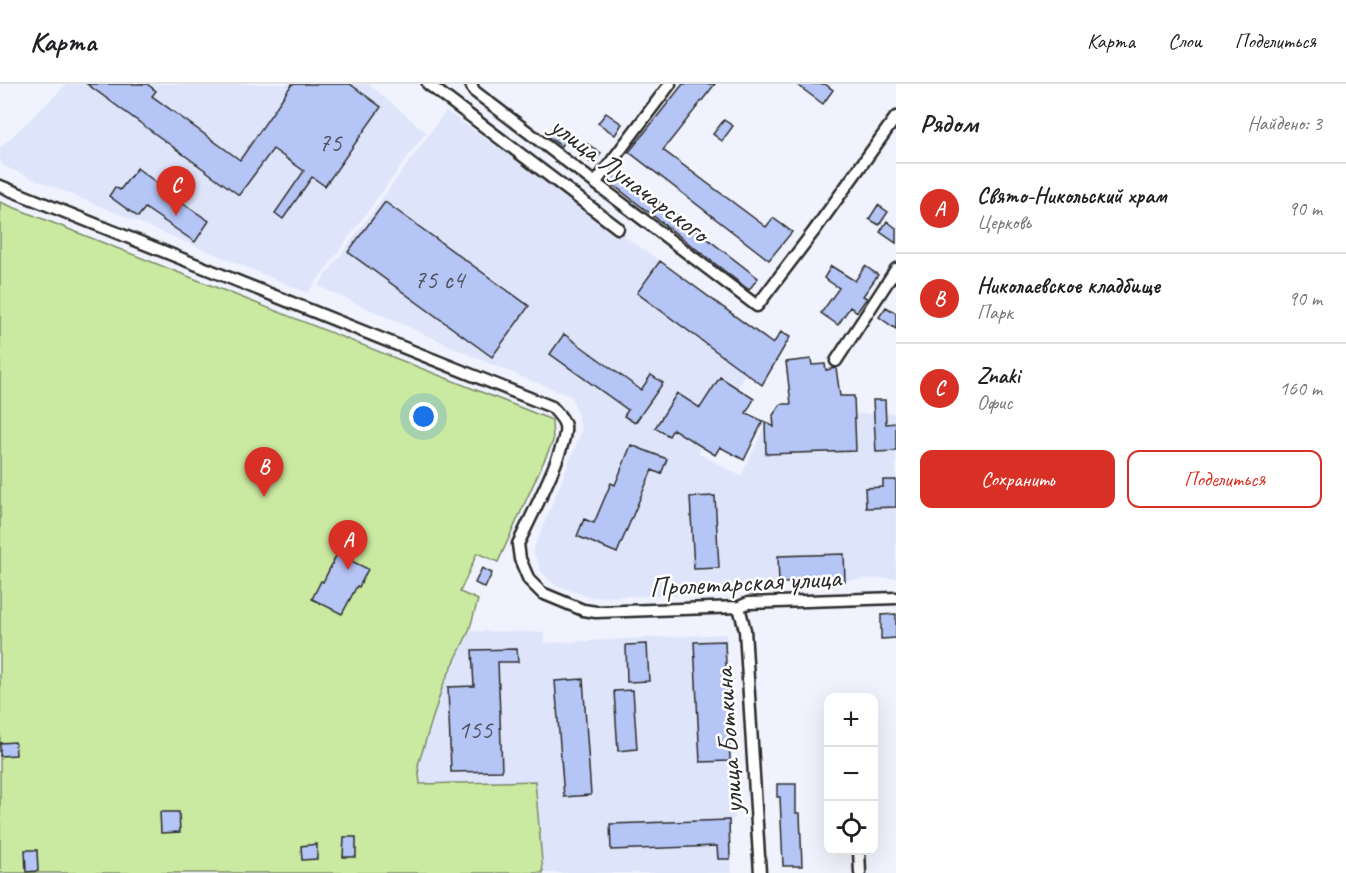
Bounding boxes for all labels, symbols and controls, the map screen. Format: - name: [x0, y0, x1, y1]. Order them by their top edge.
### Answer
- text: Карта: [30, 24, 97, 59]
- text: Карта: [1087, 28, 1135, 54]
- text: Слои: [1168, 28, 1202, 54]
- text: Поделиться: [1235, 28, 1316, 54]
- street label: улица Луначарского: [542, 107, 719, 252]
- text: Рядом: [920, 107, 978, 140]
- text: Найдено: 3: [1247, 111, 1322, 136]
- house number: 75: [318, 126, 343, 159]
- pin: C: [156, 166, 195, 216]
- text: Свято-Никольский храм: [977, 182, 1167, 210]
- text: A: [934, 196, 945, 221]
- text: 90 m: [1288, 196, 1322, 221]
- text: Церковь: [977, 210, 1031, 235]
- house number: 75 с4: [414, 263, 467, 296]
- text: Николаевское кладбище: [977, 272, 1160, 300]
- text: B: [934, 286, 945, 311]
- text: 90 m: [1288, 286, 1322, 311]
- text: Парк: [977, 300, 1013, 325]
- text: Znaki: [977, 362, 1020, 390]
- text: C: [935, 376, 944, 401]
- text: 160 m: [1279, 376, 1322, 401]
- text: Офис: [977, 390, 1012, 415]
- your location: [409, 402, 438, 431]
- pin: B: [244, 448, 284, 497]
- button: Сохранить: [920, 450, 1115, 508]
- button: Поделиться: [1127, 450, 1322, 508]
- pin: A: [328, 520, 368, 570]
- street label: Пролетарская улица: [648, 559, 843, 604]
- street label: улица Боткина: [705, 665, 751, 817]
- map controls: [824, 693, 878, 855]
- button: +: [824, 693, 878, 747]
- house number: 155: [457, 713, 494, 746]
- button: −: [824, 747, 878, 801]
- button: locate: [824, 801, 878, 855]

